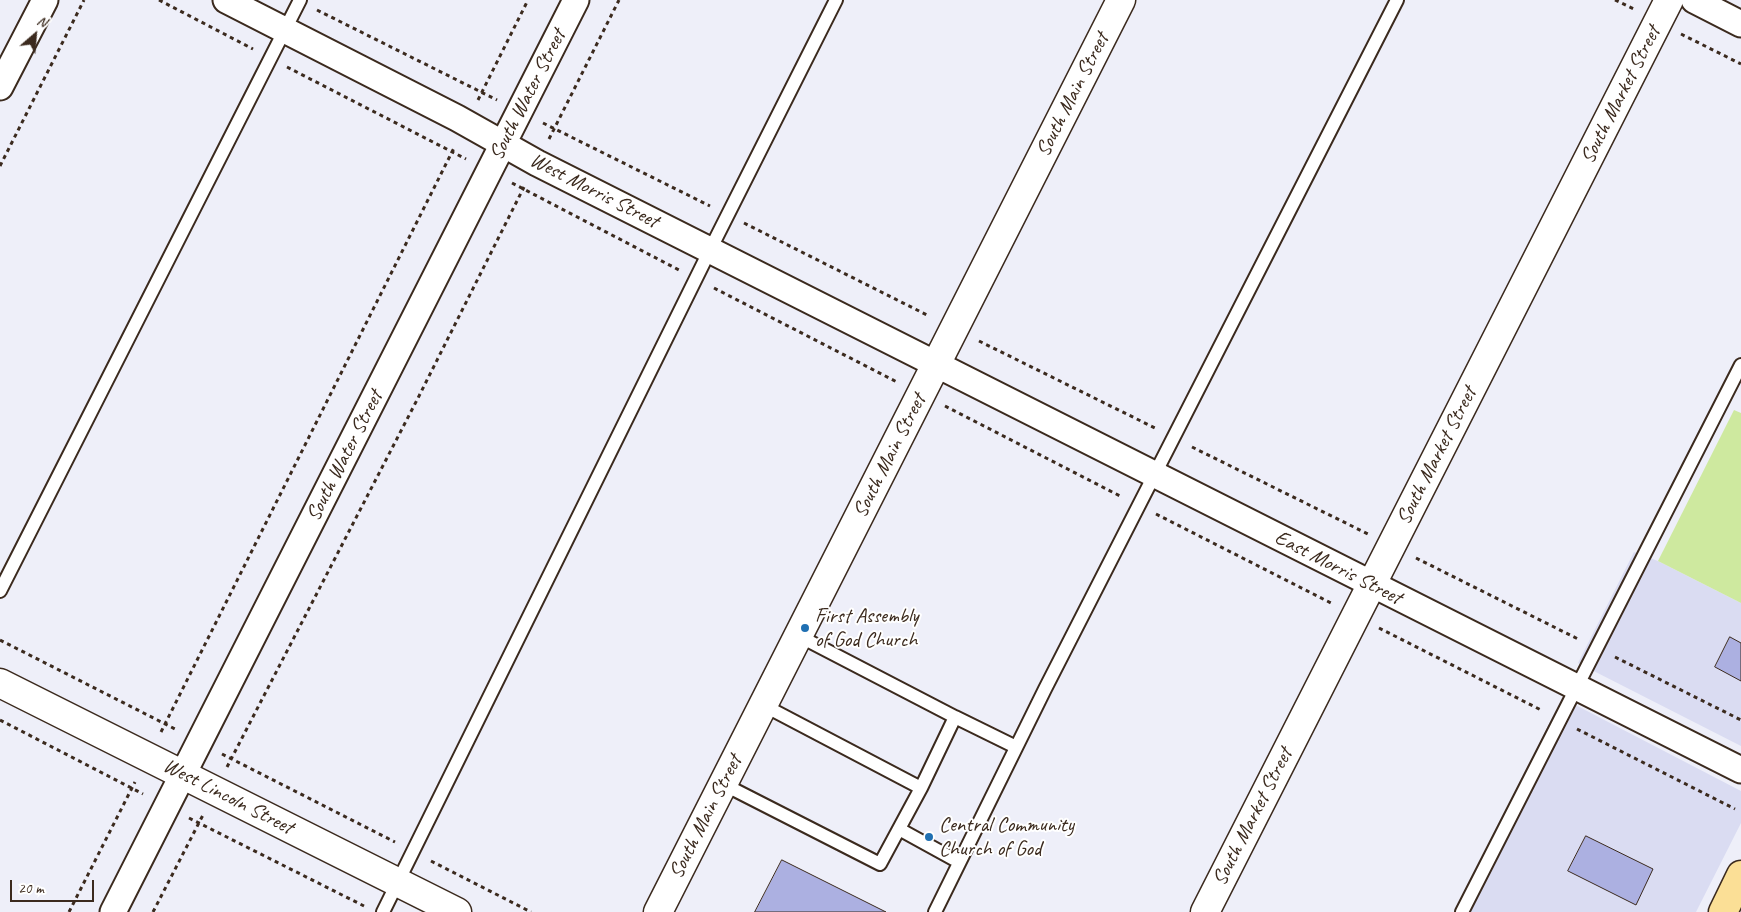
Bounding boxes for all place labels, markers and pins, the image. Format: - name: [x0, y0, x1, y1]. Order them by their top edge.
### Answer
- place label: First Assembly of God Church: [815, 603, 919, 653]
- marker: First Assembly of God Church: [799, 622, 811, 634]
- place label: Central Community Church of God: [939, 812, 1074, 862]
- marker: Central Community Church of God: [923, 831, 935, 843]

